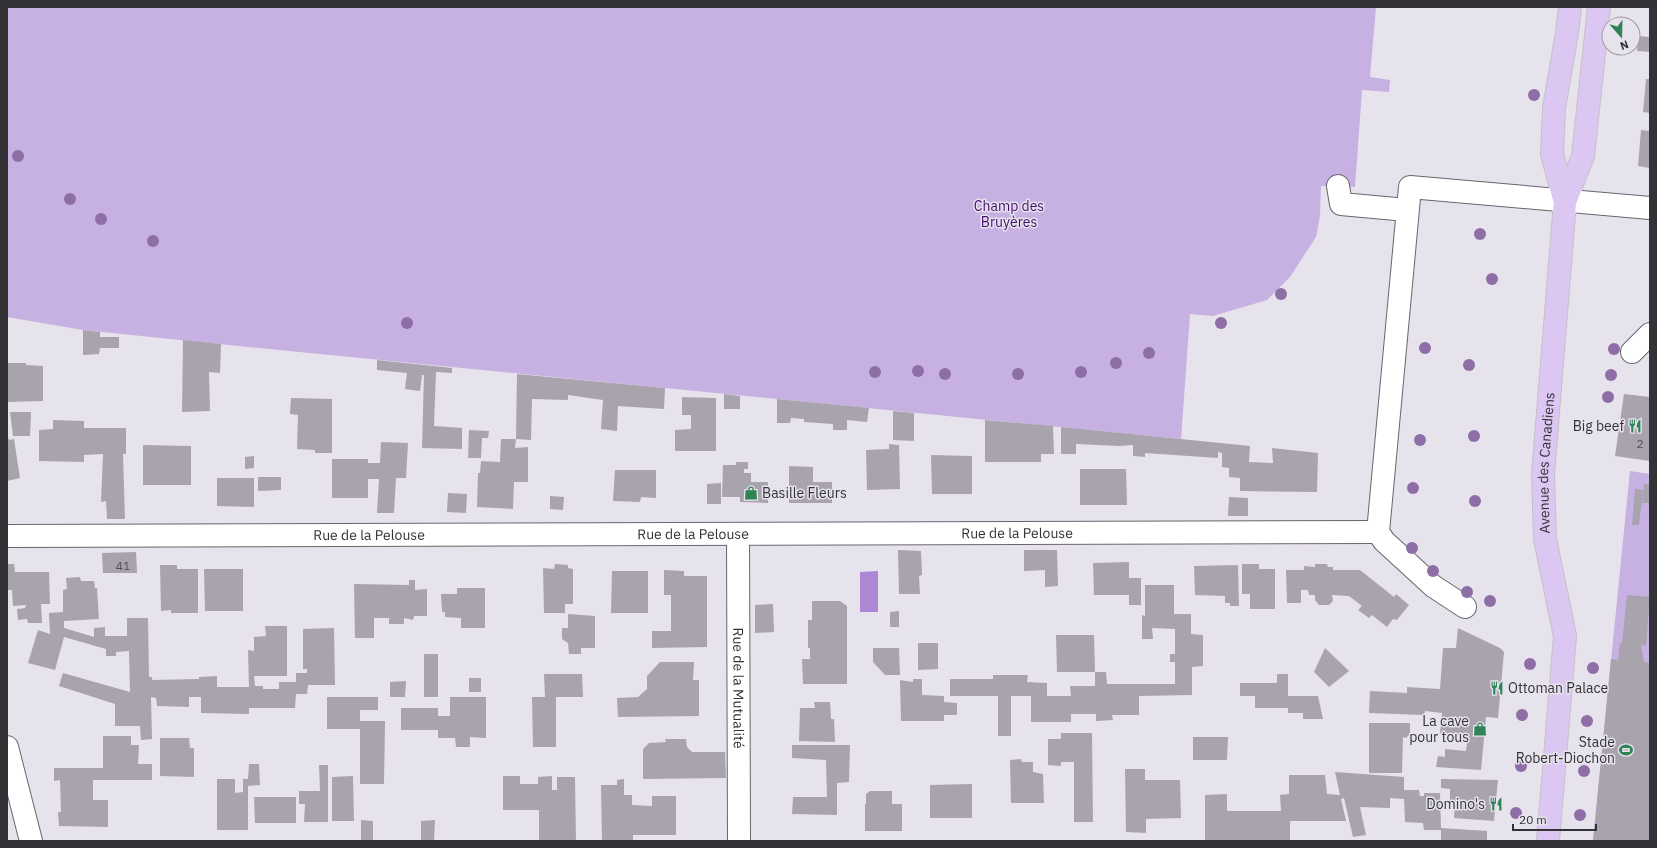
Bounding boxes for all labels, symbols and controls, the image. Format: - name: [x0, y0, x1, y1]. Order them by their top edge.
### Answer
- north arrow: [1601, 16, 1641, 56]
- text: N: [1618, 37, 1631, 53]
- park label: Champ des Bruyères: [974, 197, 1044, 231]
- street label: Avenue des Canadiens: [1534, 391, 1559, 534]
- place label: Big beef: [1573, 417, 1624, 435]
- restaurant icon: Big beef: [1627, 418, 1643, 434]
- house number: 2: [1636, 436, 1644, 451]
- place label: Basille Fleurs: [762, 484, 847, 502]
- shop icon: Basille Fleurs: [743, 485, 759, 501]
- street label: Rue de la Pelouse: [961, 524, 1073, 542]
- street label: Rue de la Pelouse: [637, 525, 749, 543]
- street label: Rue de la Pelouse: [313, 526, 425, 544]
- house number: 41: [116, 558, 130, 573]
- street label: Rue de la Mutualité: [729, 627, 748, 749]
- place label: Ottoman Palace: [1508, 679, 1608, 697]
- restaurant icon: Ottoman Palace: [1489, 680, 1505, 696]
- place label: La cave pour tous: [1409, 712, 1469, 746]
- shop icon: La cave pour tous: [1472, 721, 1488, 737]
- place label: Stade Robert-Diochon: [1516, 733, 1615, 767]
- sports icon: Stade Robert-Diochon: [1618, 742, 1634, 758]
- place label: Domino's: [1426, 795, 1485, 813]
- restaurant icon: Domino's: [1488, 796, 1504, 812]
- scale bar: [1513, 806, 1596, 832]
- text: 20 m: [1519, 812, 1547, 827]

